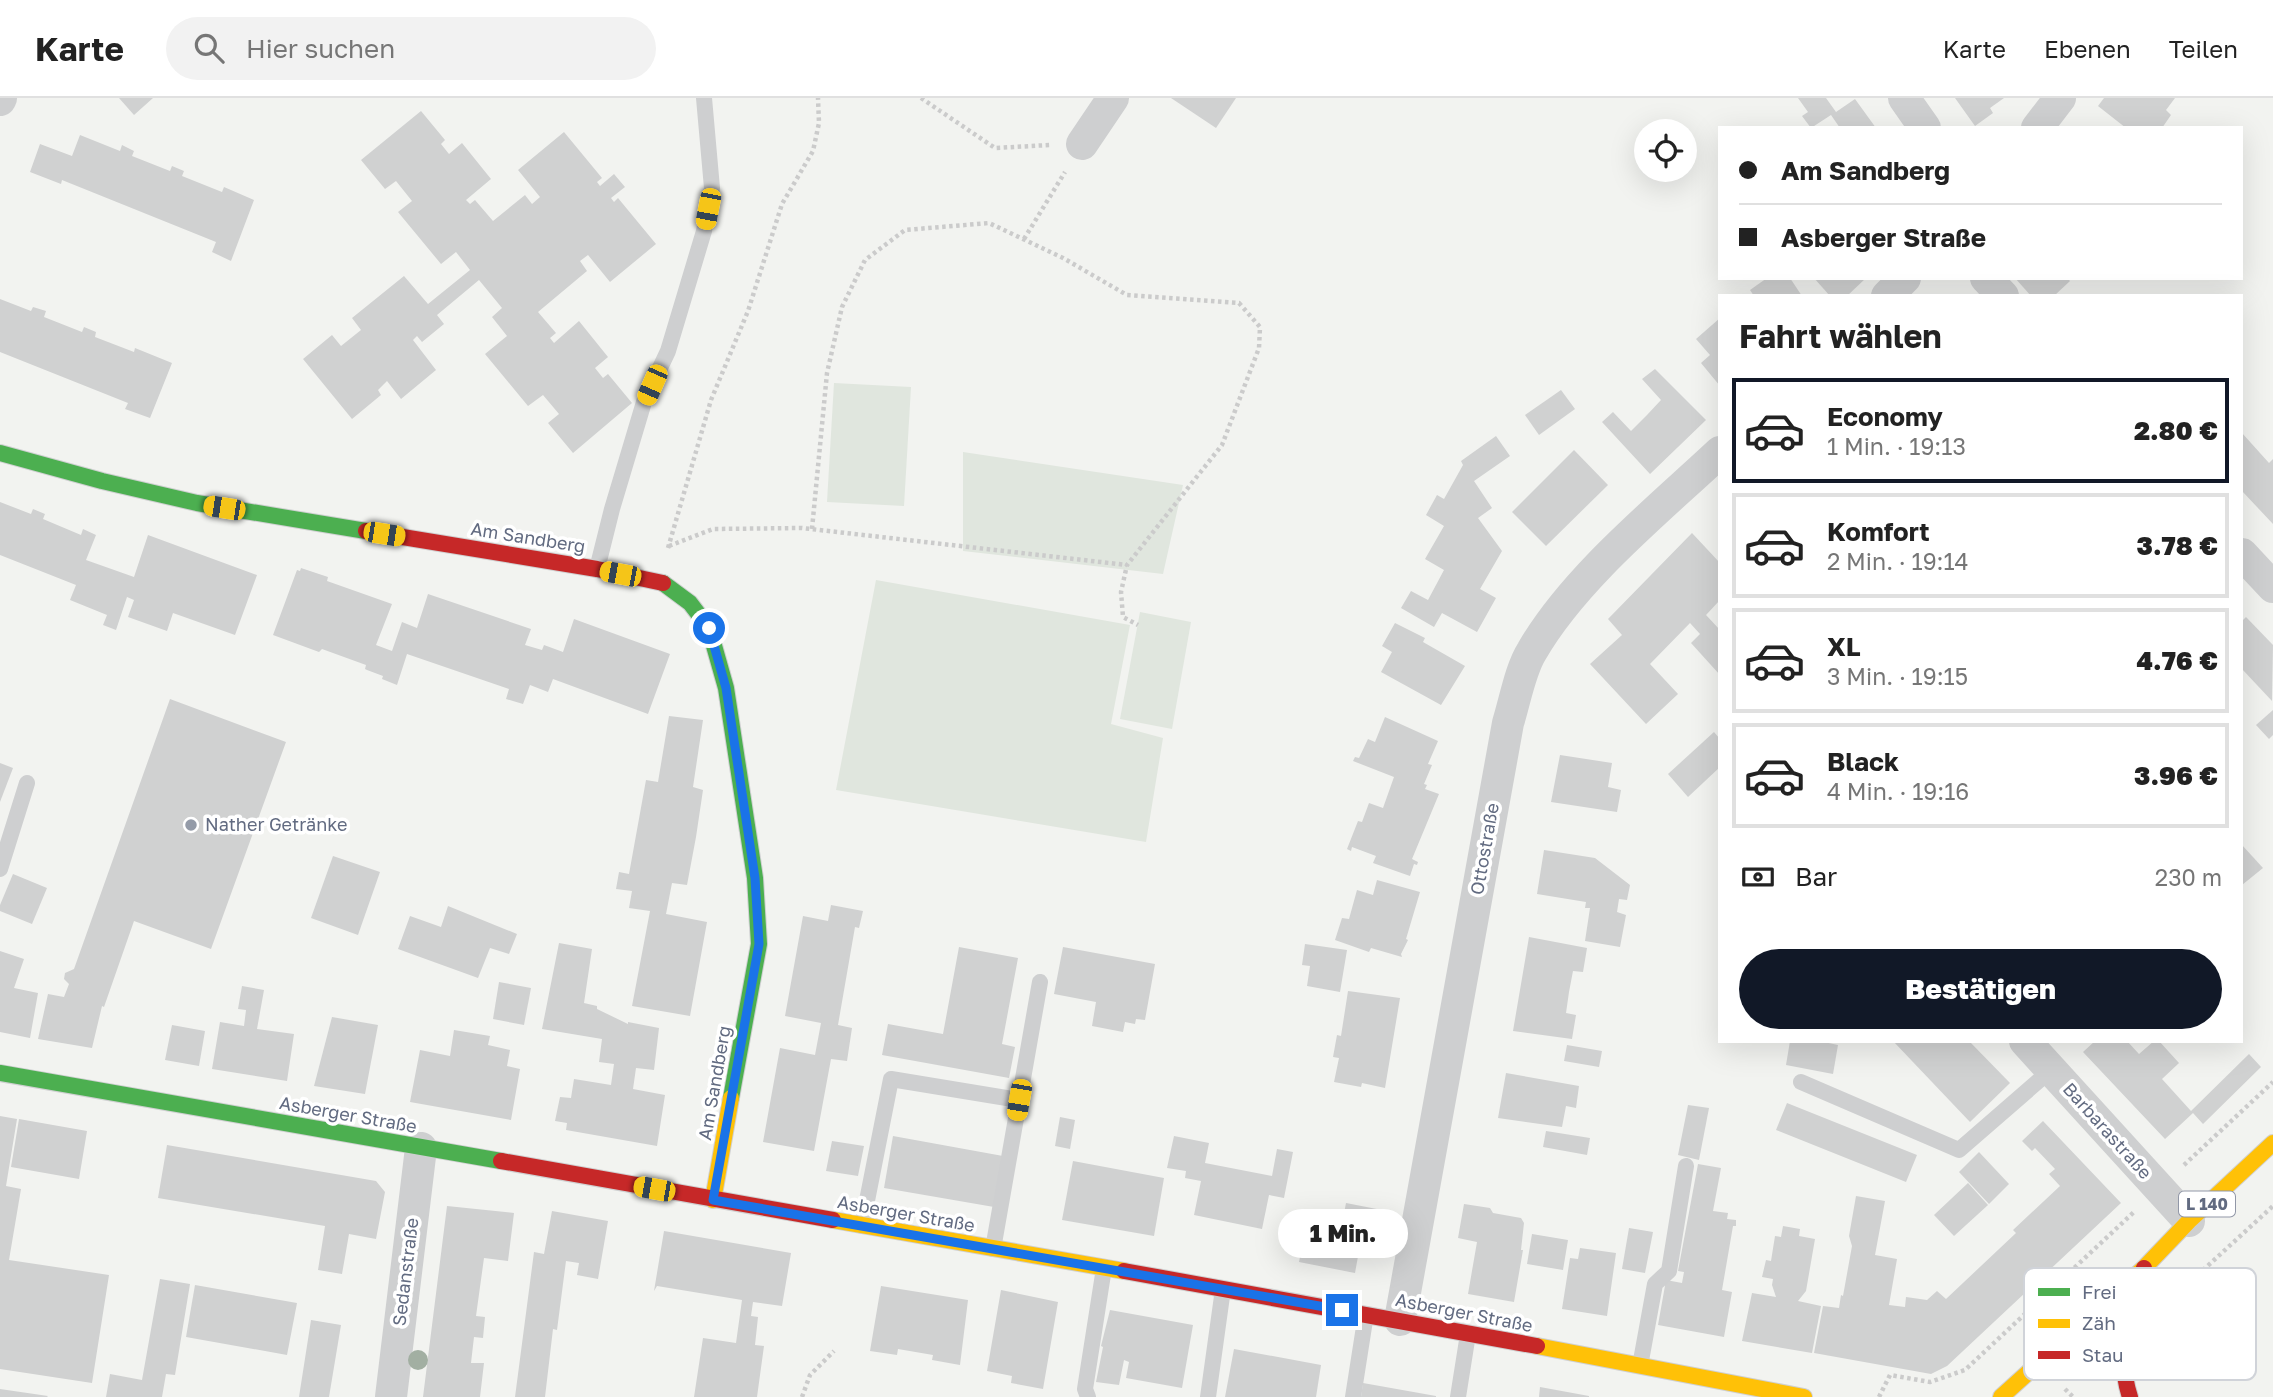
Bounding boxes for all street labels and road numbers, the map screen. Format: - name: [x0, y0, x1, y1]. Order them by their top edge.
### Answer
- street label: Am Sandberg: [469, 517, 587, 557]
- street label: Ottostraße: [1465, 801, 1503, 897]
- street label: Am Sandberg: [693, 1024, 735, 1142]
- street label: Barbarastraße: [2059, 1078, 2157, 1183]
- street label: Asberger Straße: [278, 1091, 419, 1137]
- street label: Asberger Straße: [836, 1190, 977, 1236]
- road number: L 140: [2179, 1192, 2235, 1216]
- street label: Sedanstraße: [387, 1216, 423, 1327]
- street label: Asberger Straße: [1394, 1288, 1535, 1336]

